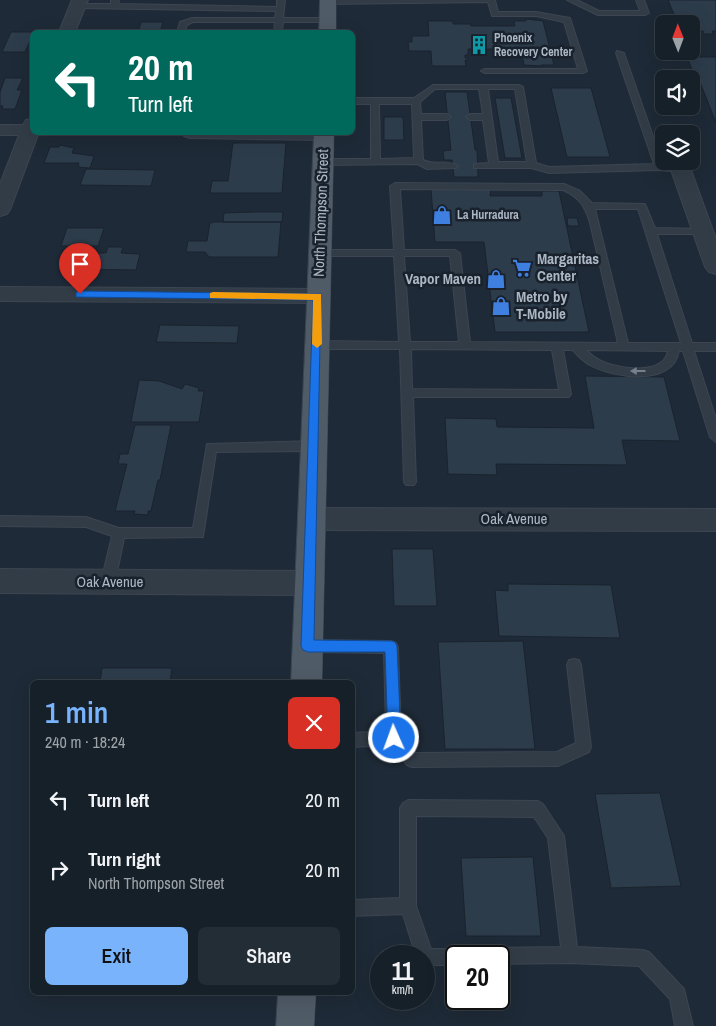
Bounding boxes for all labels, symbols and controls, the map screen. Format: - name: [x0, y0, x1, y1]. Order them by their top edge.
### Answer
- north arrow: [655, 15, 700, 60]
- map controls: [655, 15, 700, 170]
- place label: Phoenix Recovery Center: [494, 30, 572, 60]
- building icon: Phoenix Recovery Center: [468, 34, 490, 56]
- text: 20 m: [128, 44, 193, 91]
- icon: left: [45, 50, 110, 115]
- button: sound: [655, 70, 700, 115]
- text: Turn left: [128, 89, 193, 119]
- button: layers: [655, 125, 700, 170]
- street label: North Thompson Street: [308, 148, 333, 277]
- shop icon: La Hurradura: [431, 204, 453, 226]
- place label: La Hurradura: [457, 207, 519, 223]
- pin: [59, 243, 101, 294]
- place label: Margaritas Center: [537, 248, 599, 286]
- icon: arrive: [66, 250, 94, 278]
- supermarket icon: Margaritas Center: [511, 257, 533, 279]
- place label: Vapor Maven: [405, 268, 481, 289]
- shop icon: Vapor Maven: [485, 268, 507, 290]
- place label: Metro by T-Mobile: [516, 286, 567, 324]
- shop icon: Metro by T-Mobile: [490, 295, 512, 317]
- one-way arrow: [630, 367, 646, 375]
- street label: Oak Avenue: [481, 508, 548, 529]
- street label: Oak Avenue: [77, 571, 144, 592]
- text: 1 min: [45, 692, 108, 732]
- button: close: [288, 697, 340, 749]
- position arrow: [367, 711, 419, 763]
- text: 240 m · 18:24: [45, 731, 125, 753]
- icon: left: [45, 786, 73, 814]
- text: Turn left: [88, 787, 149, 813]
- text: 20 m: [305, 787, 340, 813]
- text: Turn right: [88, 846, 160, 872]
- icon: right: [45, 856, 73, 884]
- text: 20 m: [305, 857, 340, 883]
- text: North Thompson Street: [88, 872, 224, 894]
- button: Exit: [45, 927, 188, 985]
- button: Share: [198, 927, 340, 985]
- speed limit sign: 20: [445, 945, 510, 1010]
- text: 11: [392, 954, 413, 988]
- text: km/h: [392, 982, 413, 998]

